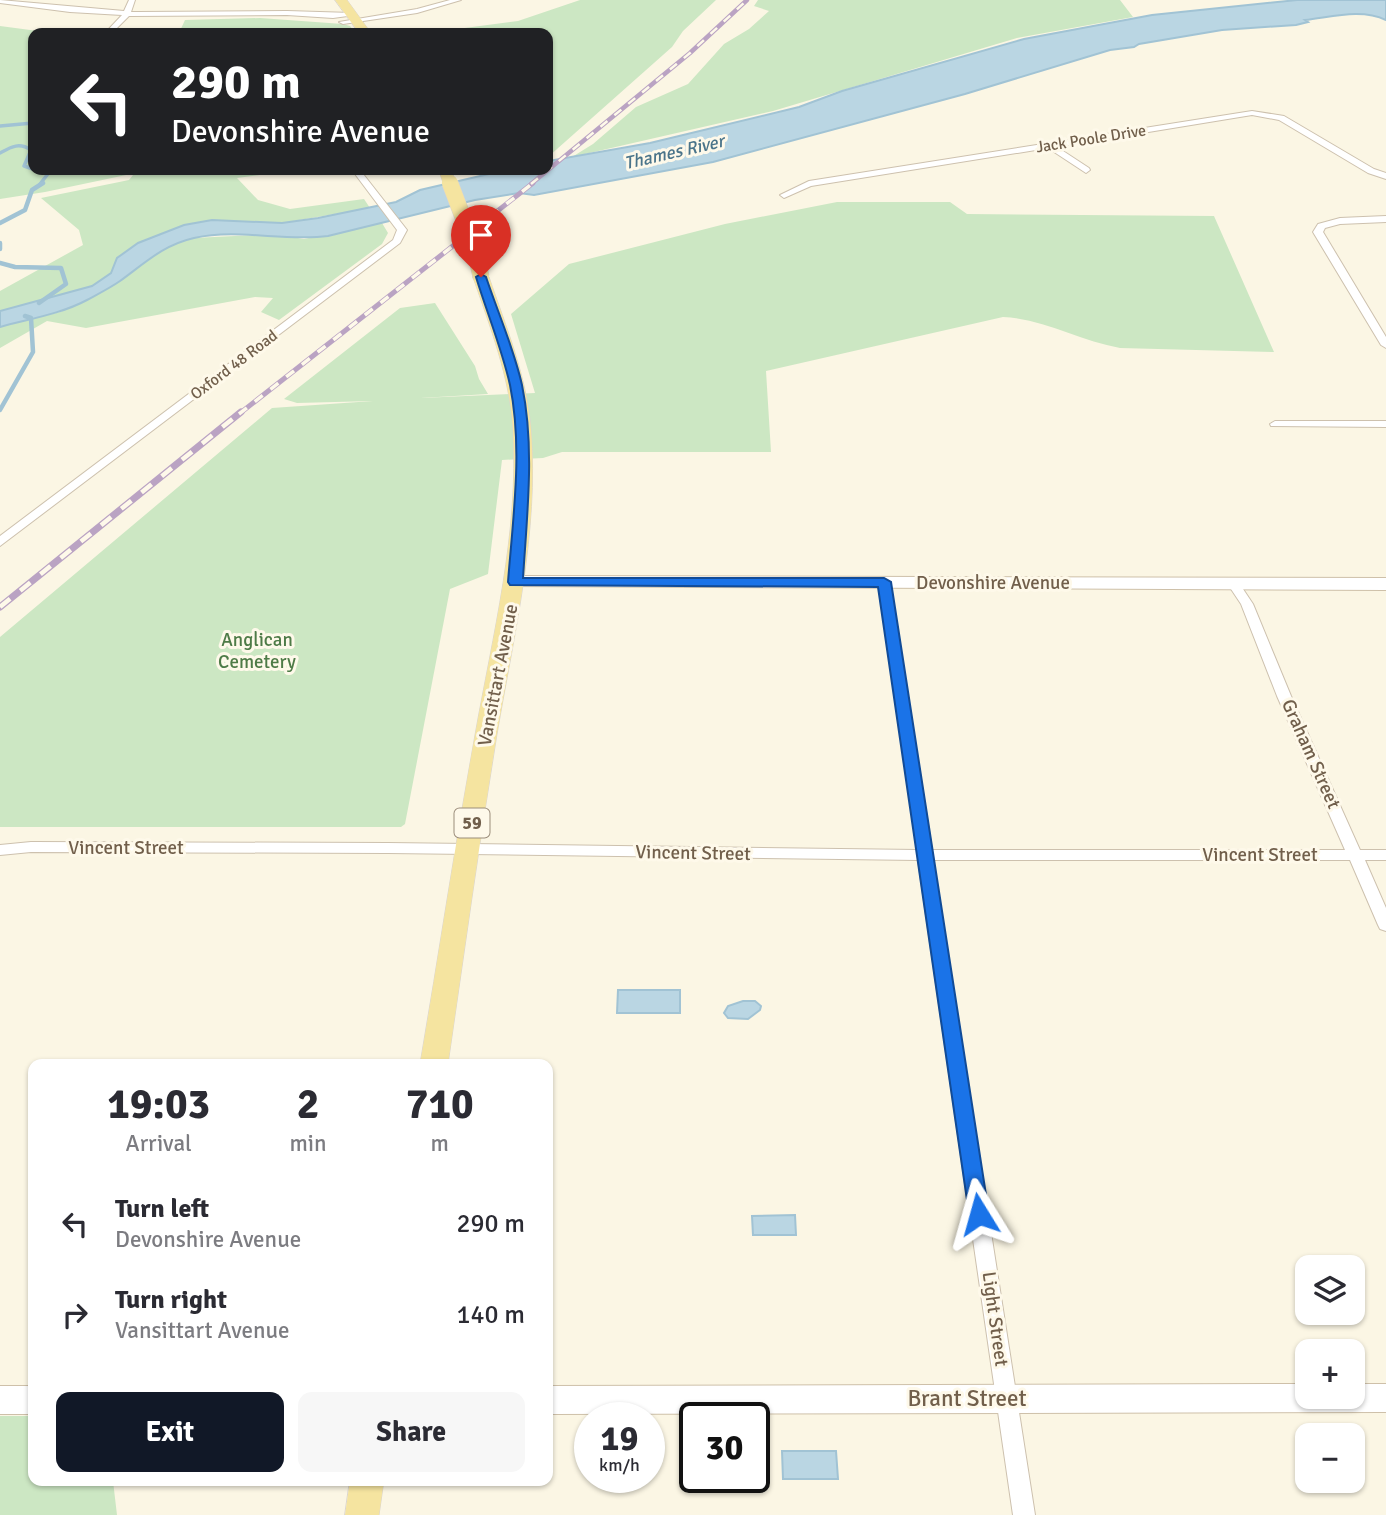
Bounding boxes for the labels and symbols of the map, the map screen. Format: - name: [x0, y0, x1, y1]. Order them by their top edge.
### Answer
- street label: Jack Poole Drive: [1035, 120, 1147, 158]
- water label: Thames River: [622, 129, 729, 174]
- pin: [451, 205, 511, 277]
- street label: Oxford 48 Road: [186, 326, 282, 404]
- street label: Devonshire Avenue: [916, 571, 1070, 595]
- street label: Vansittart Avenue: [472, 602, 524, 748]
- park label: Anglican Cemetery: [218, 628, 296, 674]
- street label: Graham Street: [1276, 695, 1346, 813]
- road number: 59: [454, 808, 490, 838]
- street label: Vincent Street: [68, 836, 184, 860]
- street label: Vincent Street: [635, 840, 751, 866]
- street label: Vincent Street: [1202, 843, 1318, 867]
- position arrow: [942, 1177, 1016, 1251]
- street label: Light Street: [976, 1270, 1014, 1368]
- street label: Brant Street: [907, 1384, 1027, 1413]
- speed limit sign: 30: [679, 1402, 770, 1493]

